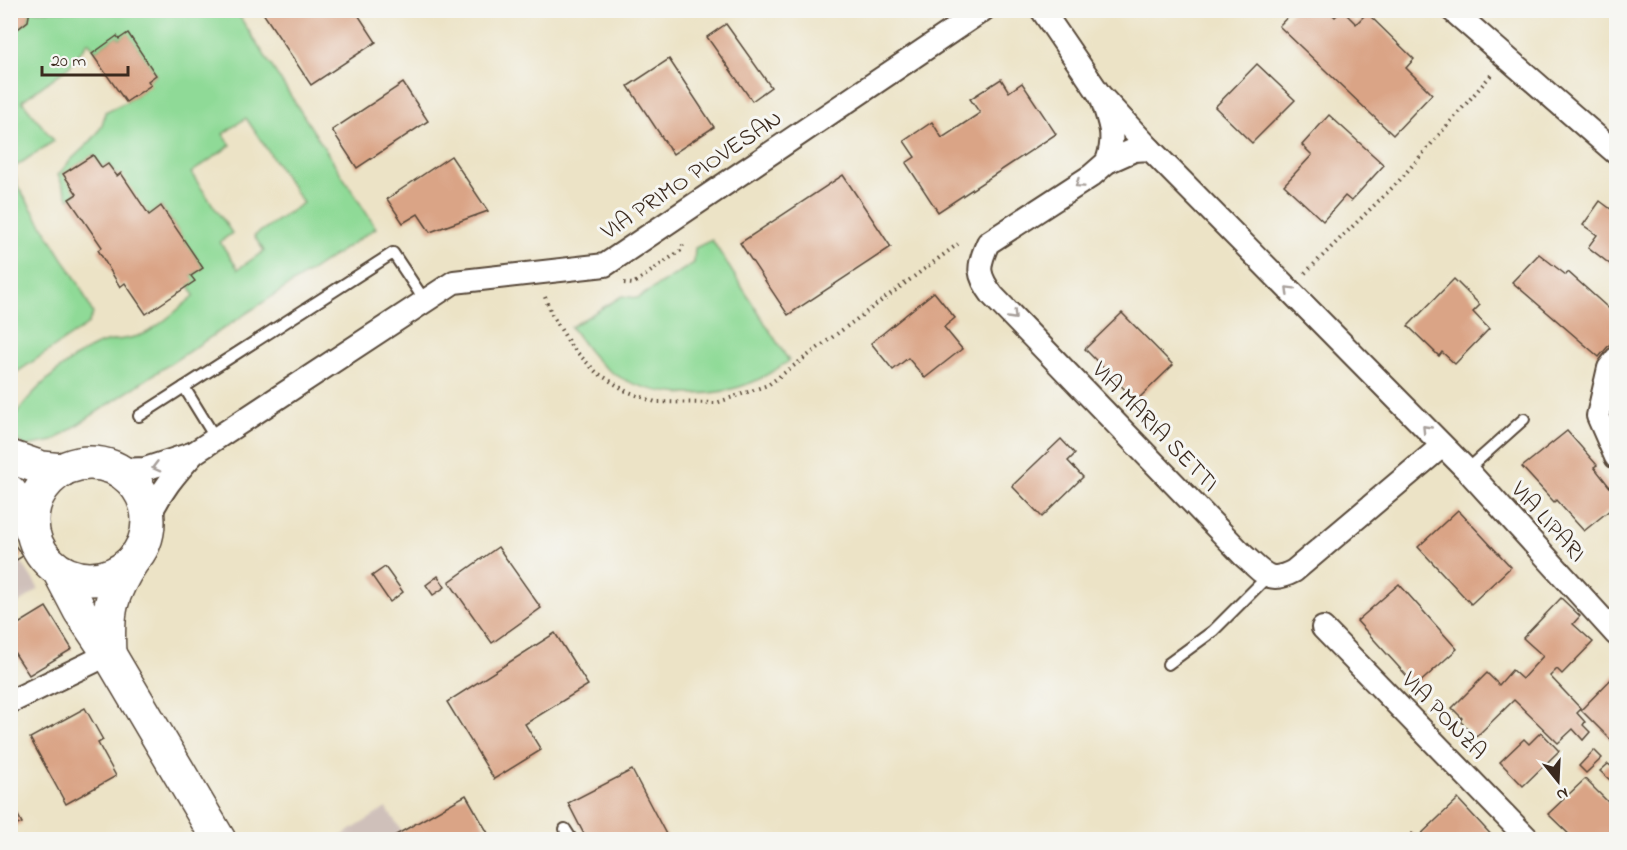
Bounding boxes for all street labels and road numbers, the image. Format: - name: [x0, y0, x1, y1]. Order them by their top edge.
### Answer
- street label: VIA PRIMO PIOVESAN: [594, 102, 790, 250]
- street label: VIA MARIA SETTI: [1082, 354, 1226, 501]
- street label: VIA LIPARI: [1501, 474, 1593, 571]
- street label: VIA PONZA: [1392, 664, 1494, 769]

